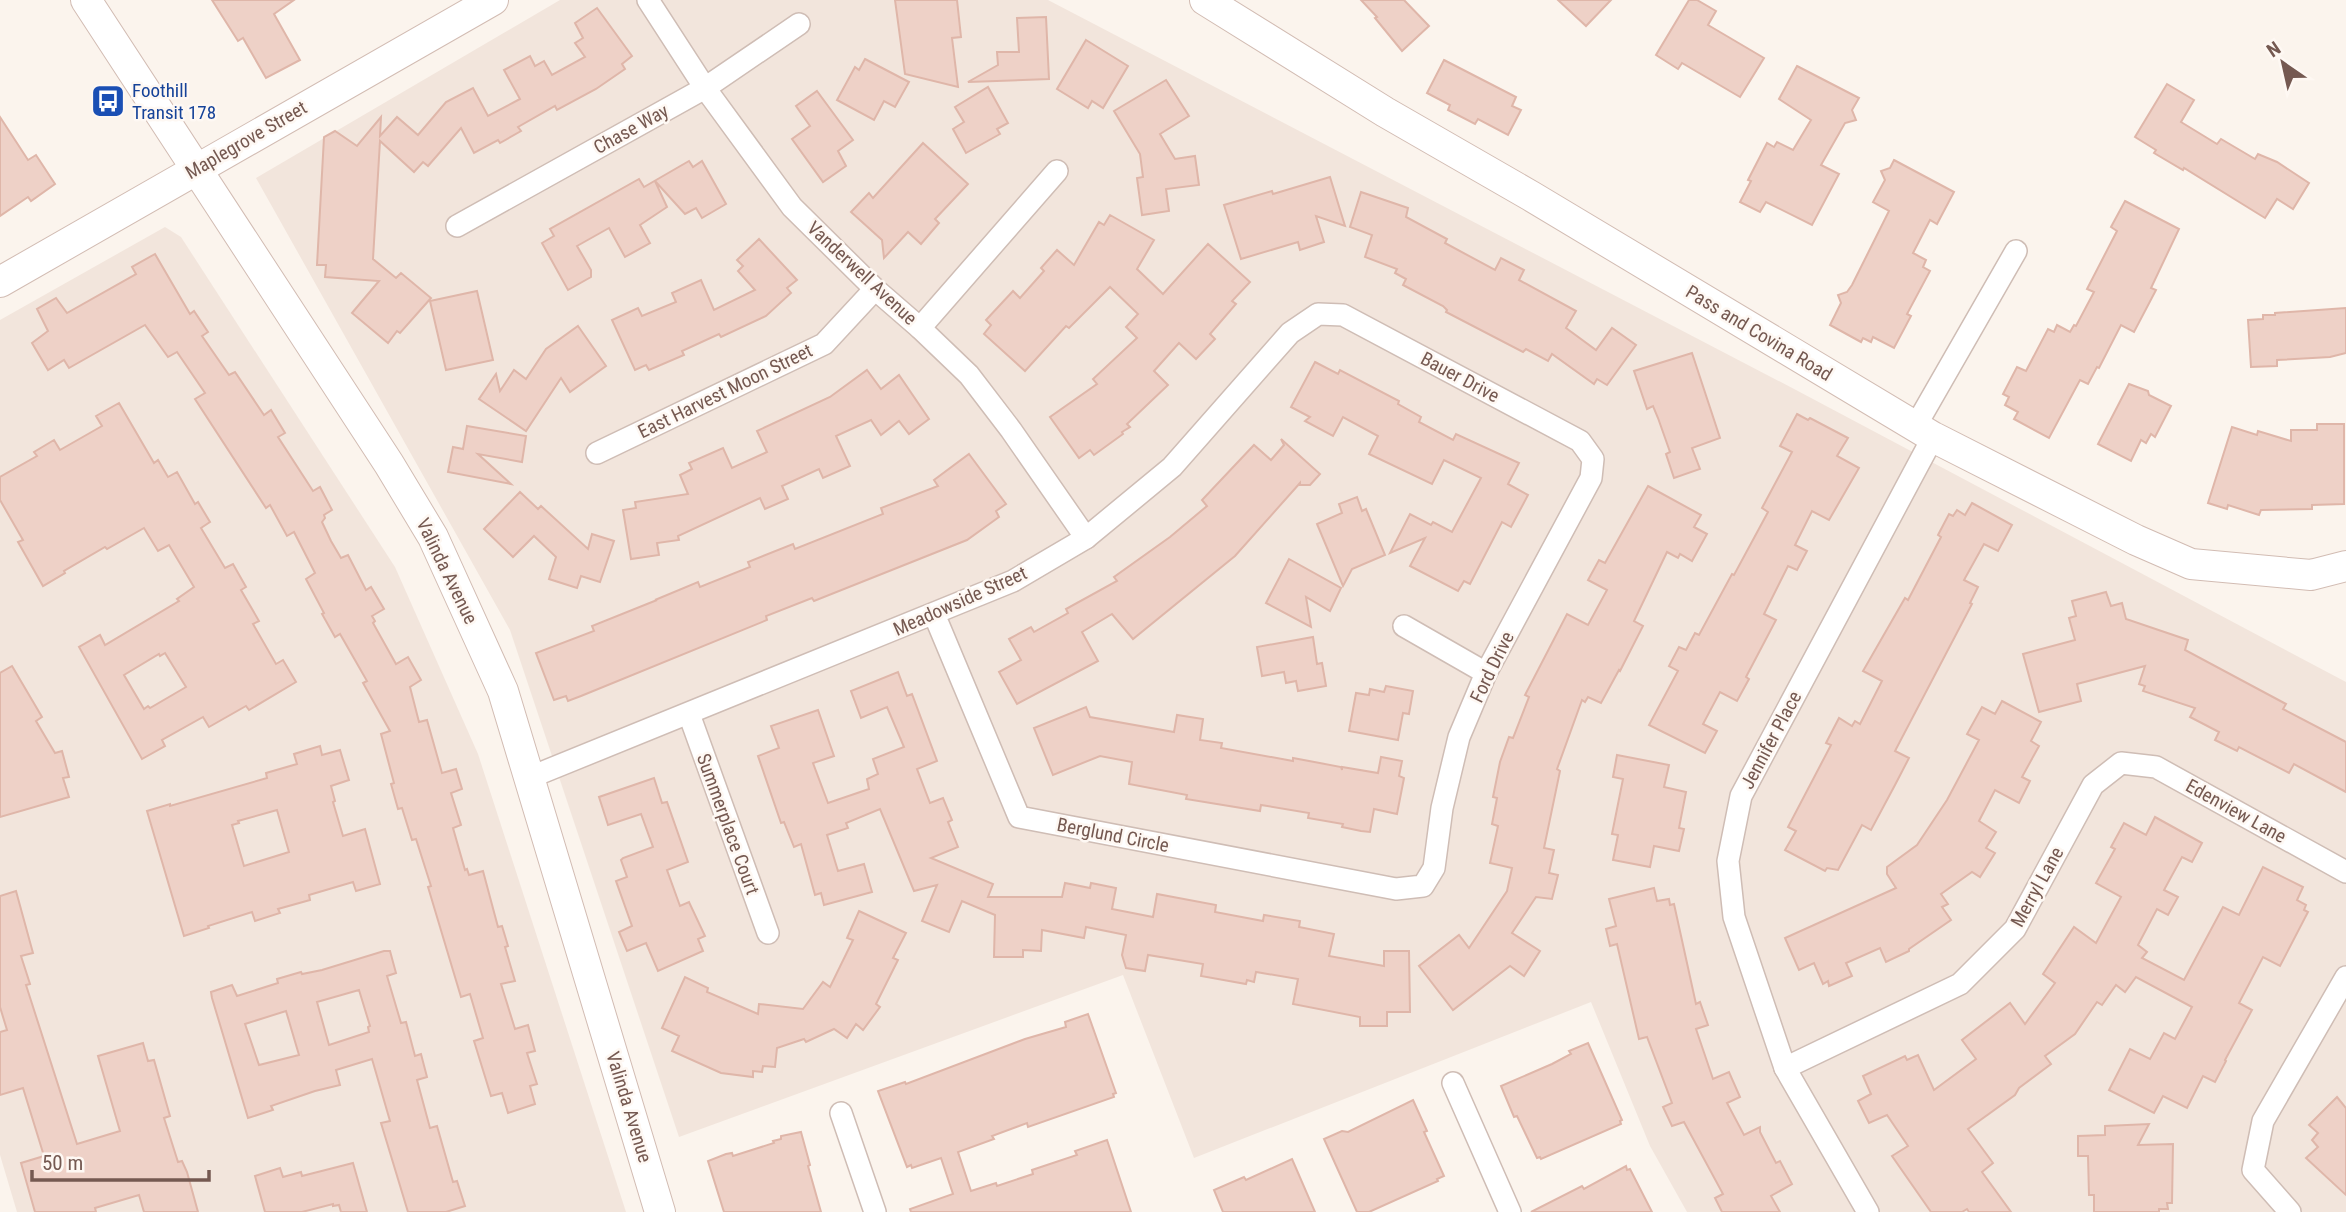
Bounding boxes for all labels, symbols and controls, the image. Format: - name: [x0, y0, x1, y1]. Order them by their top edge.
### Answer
- north arrow: [2248, 28, 2318, 98]
- text: N: [2263, 37, 2285, 62]
- place label: Foothill Transit 178: [132, 79, 216, 124]
- bus stop icon: Foothill Transit 178: [89, 82, 127, 120]
- street label: Maplegrove Street: [181, 96, 311, 184]
- street label: Chase Way: [590, 99, 673, 159]
- street label: Vanderwell Avenue: [802, 216, 922, 330]
- street label: Pass and Covina Road: [1682, 280, 1836, 386]
- street label: East Harvest Moon Street: [634, 339, 816, 443]
- street label: Bauer Drive: [1417, 347, 1503, 407]
- street label: Valinda Avenue: [411, 514, 483, 628]
- street label: Meadowside Street: [890, 561, 1030, 641]
- street label: Ford Drive: [1465, 628, 1519, 706]
- street label: Jennifer Place: [1736, 687, 1806, 793]
- street label: Summerplace Court: [692, 750, 764, 898]
- street label: Edenview Lane: [2182, 774, 2290, 848]
- street label: Berglund Circle: [1055, 813, 1171, 857]
- street label: Merryl Lane: [2006, 843, 2068, 931]
- street label: Valinda Avenue: [601, 1049, 657, 1165]
- scale bar: [32, 1138, 208, 1182]
- text: 50 m: [42, 1151, 83, 1175]

